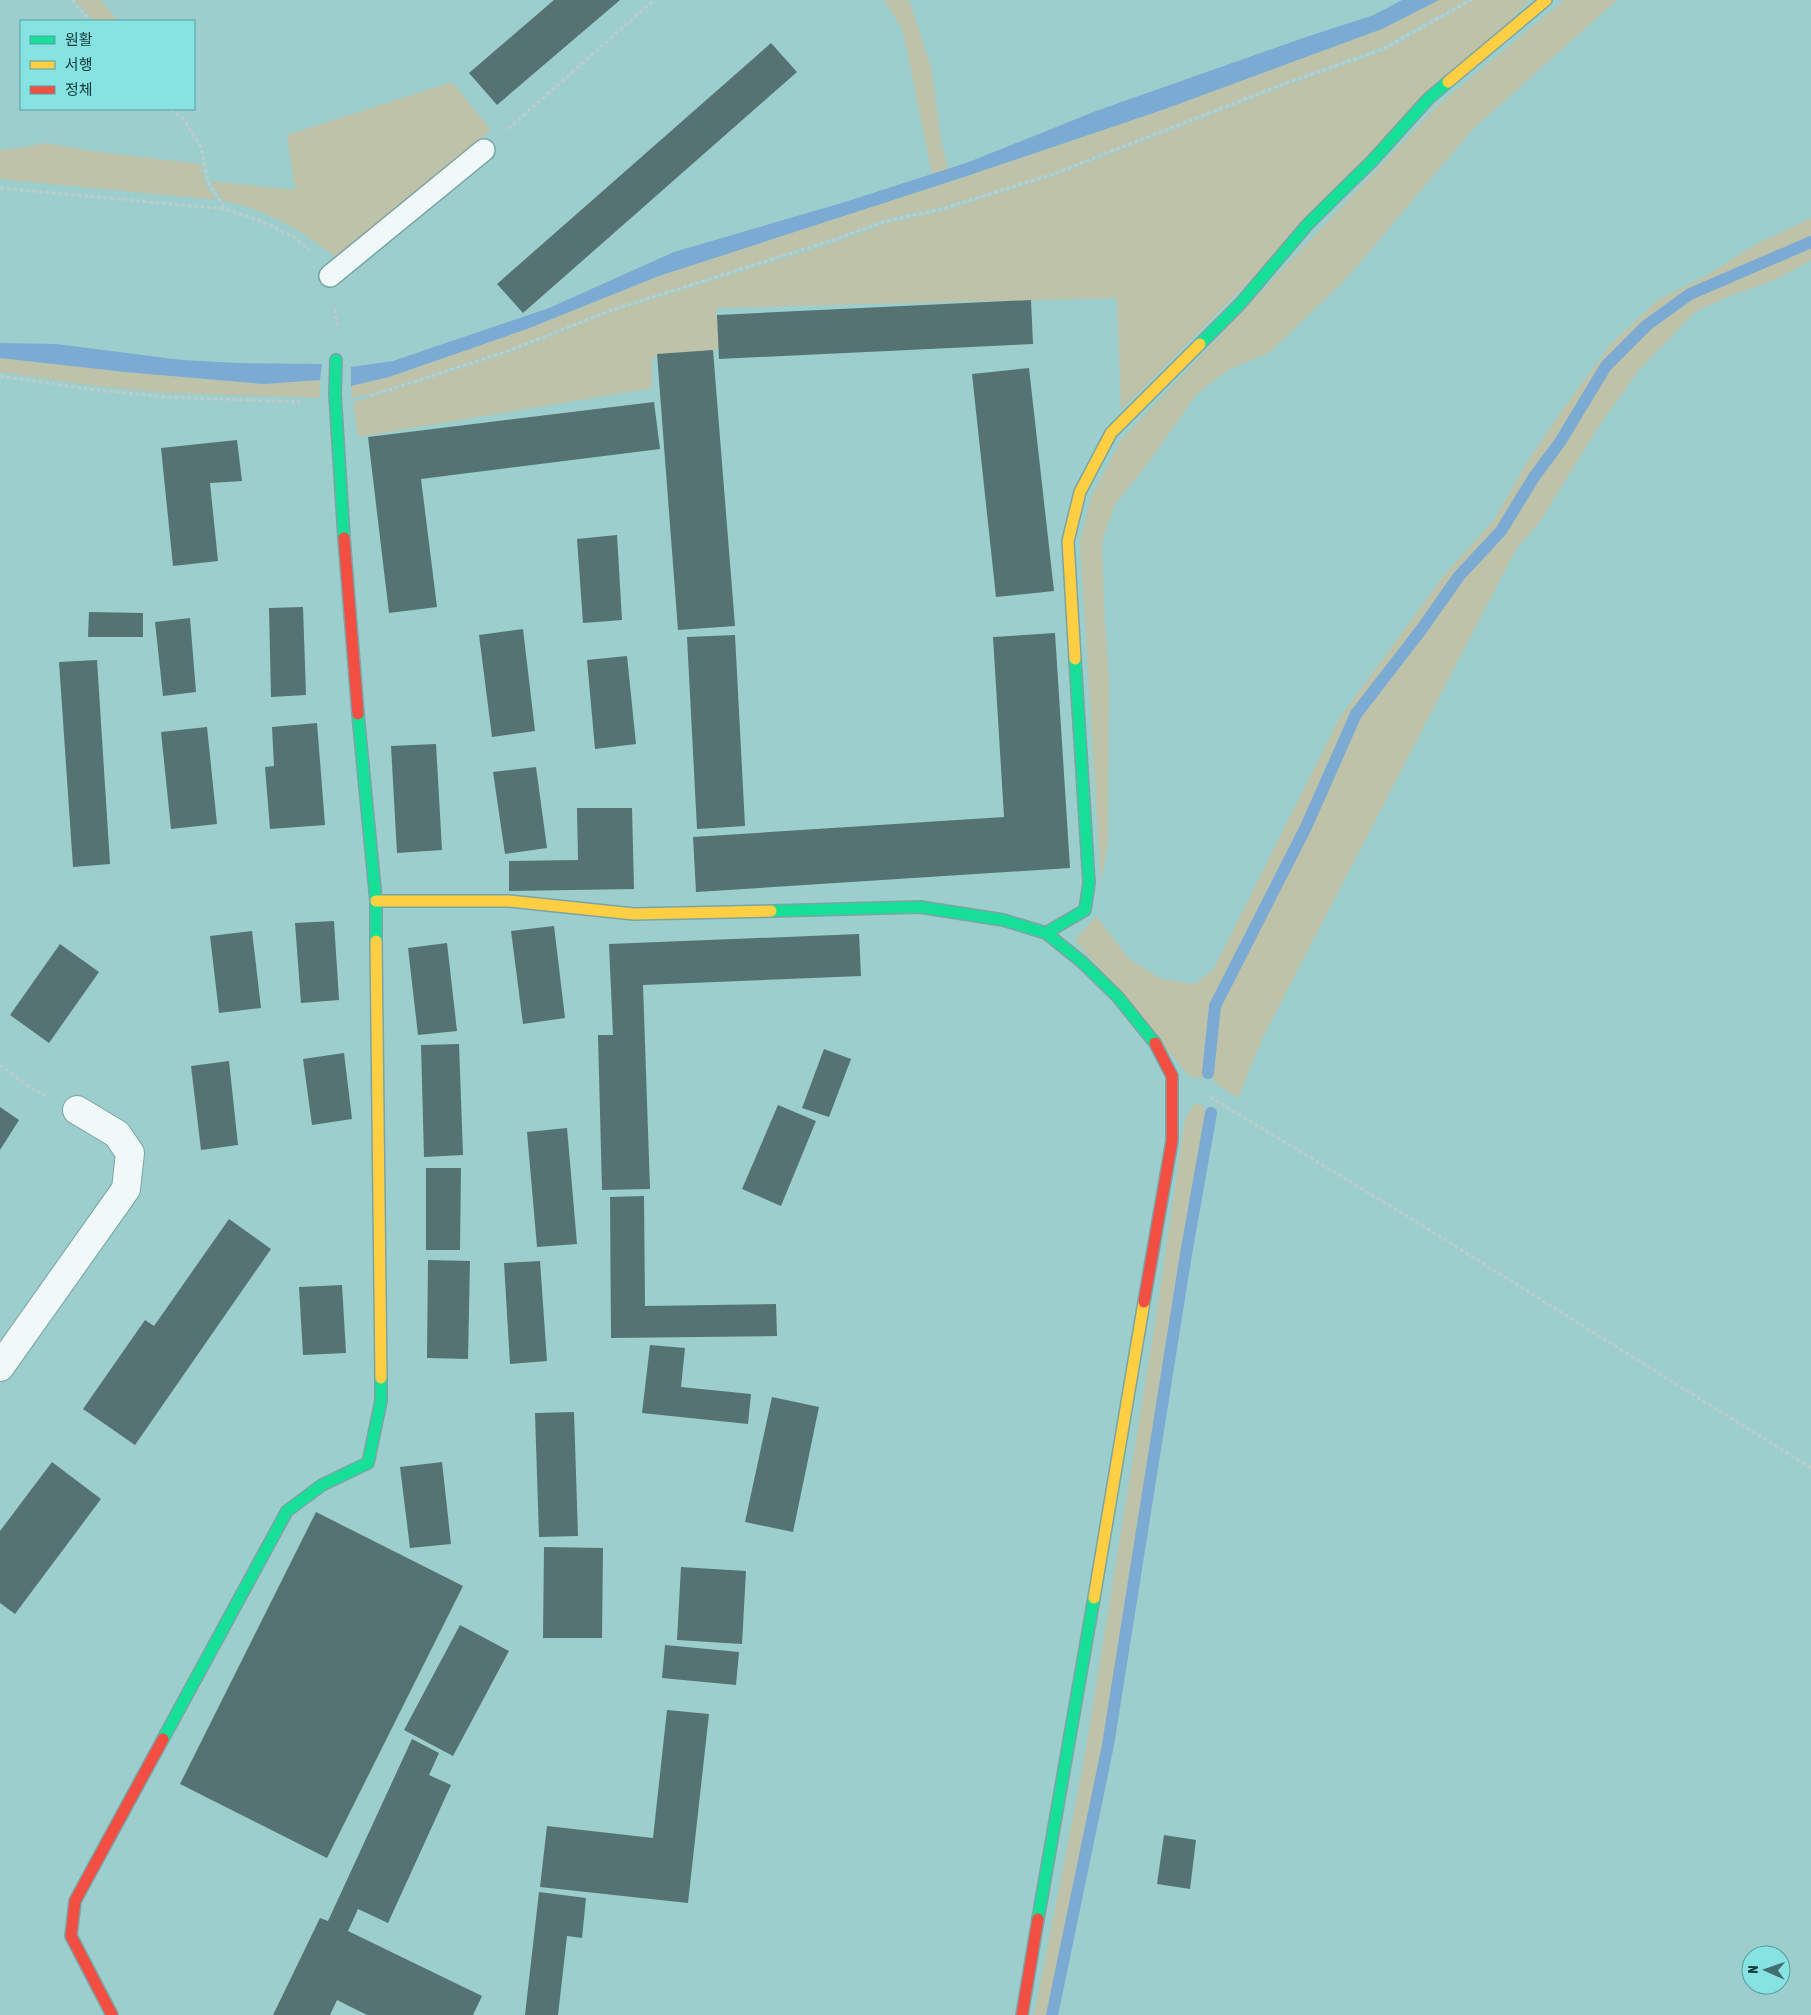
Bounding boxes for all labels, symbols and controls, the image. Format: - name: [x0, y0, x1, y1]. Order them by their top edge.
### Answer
- legend: [20, 20, 195, 110]
- text: 원활: [65, 31, 93, 48]
- text: 서행: [65, 56, 93, 73]
- text: 정체: [65, 81, 93, 98]
- north arrow: [1741, 1945, 1791, 1995]
- text: N: [1745, 1965, 1761, 1974]

